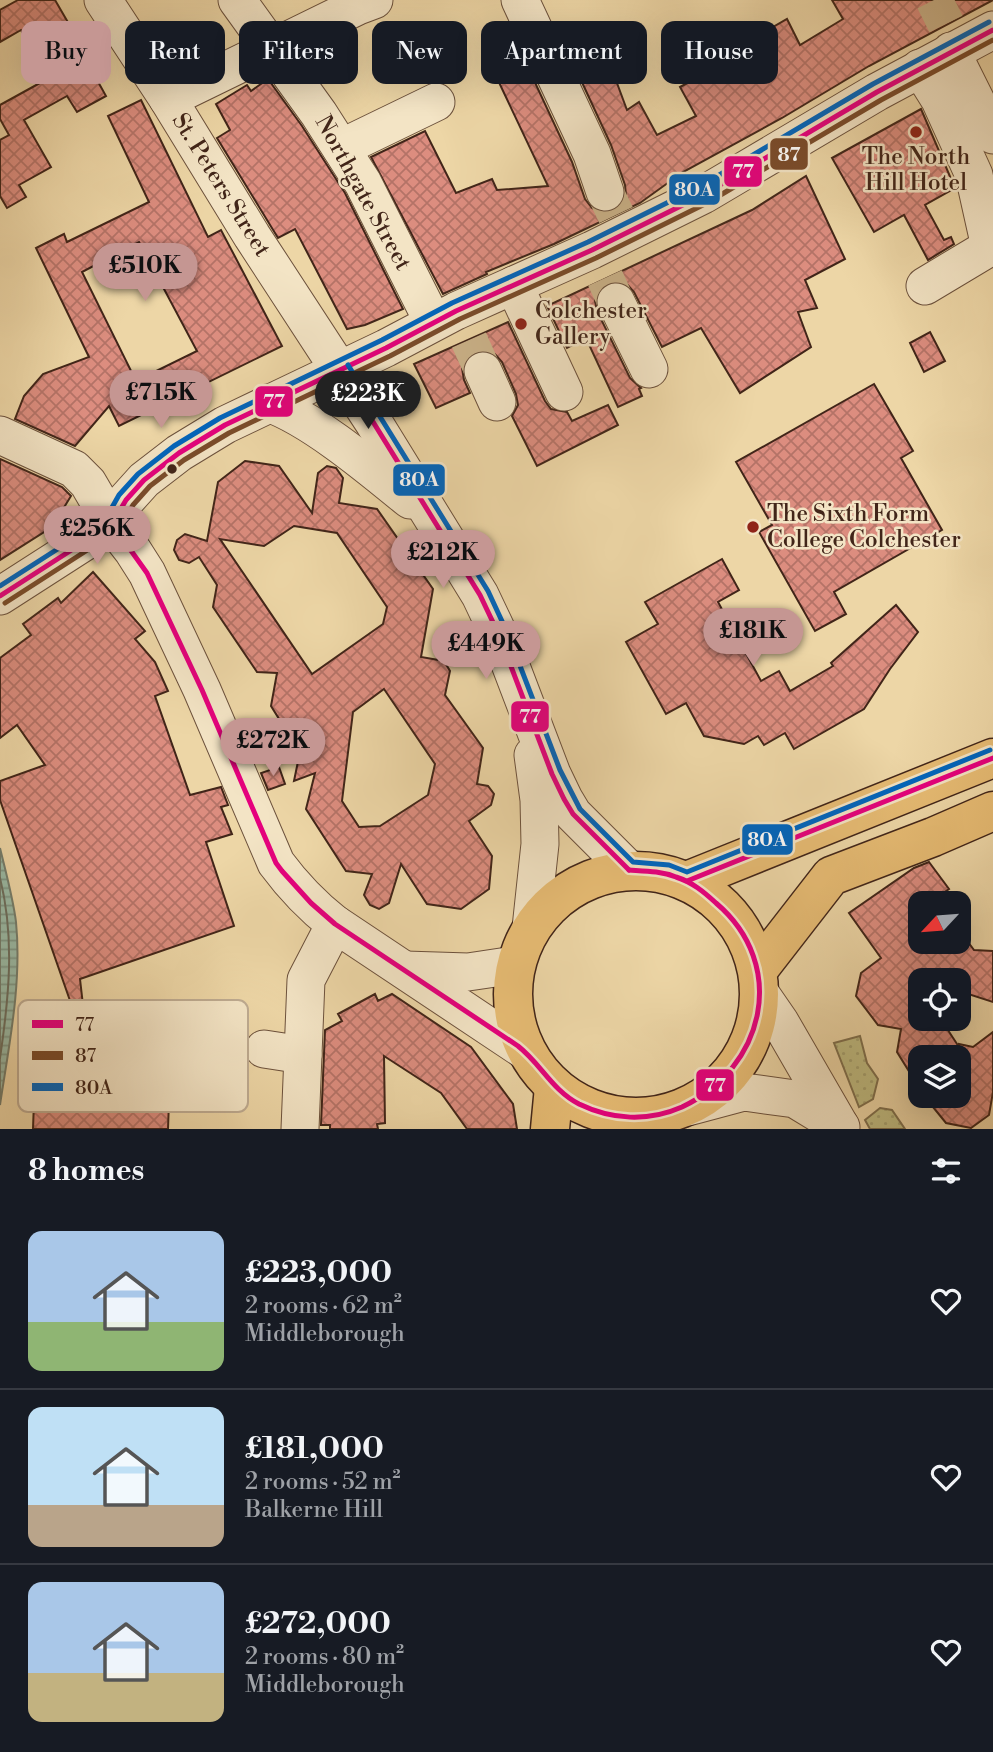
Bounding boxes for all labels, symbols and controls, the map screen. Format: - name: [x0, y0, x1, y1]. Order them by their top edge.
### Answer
- chip: Buy: [21, 21, 111, 84]
- chip: Rent: [125, 21, 225, 84]
- chip: Filters: [239, 21, 358, 84]
- chip: New: [372, 21, 467, 84]
- chip: Apartment: [481, 21, 647, 84]
- chip: House: [661, 21, 778, 84]
- street label: St. Peters Street: [166, 108, 276, 262]
- street label: Northgate Street: [309, 111, 417, 275]
- marker: The North Hill Hotel: [908, 124, 924, 140]
- line badge: 87: [769, 137, 809, 171]
- text: 87: [778, 143, 800, 167]
- place label: The North Hill Hotel: [862, 143, 970, 197]
- line badge: 77: [723, 155, 763, 188]
- text: 77: [732, 160, 754, 184]
- line badge: 80A: [668, 173, 721, 206]
- text: 80A: [674, 178, 714, 202]
- pin: £510K: [96, 244, 194, 303]
- text: £510K: [109, 252, 181, 280]
- place label: Colchester Gallery: [535, 297, 647, 351]
- marker: Colchester Gallery: [513, 316, 529, 332]
- pin: £715K: [112, 370, 210, 430]
- pin: £223K: [319, 372, 417, 431]
- text: £715K: [125, 379, 197, 407]
- text: £223K: [331, 380, 405, 408]
- line badge: 77: [254, 385, 294, 418]
- text: 77: [263, 390, 285, 414]
- unlabelled marker: [165, 462, 179, 476]
- line badge: 80A: [392, 463, 446, 497]
- text: 80A: [399, 468, 439, 492]
- place label: The Sixth Form College Colchester: [767, 500, 961, 554]
- pin: £256K: [48, 506, 146, 566]
- text: £256K: [60, 515, 134, 543]
- marker: The Sixth Form College Colchester: [745, 519, 761, 535]
- pin: £212K: [394, 530, 492, 590]
- text: £212K: [407, 539, 479, 567]
- pin: £181K: [704, 608, 802, 668]
- text: £181K: [719, 617, 787, 645]
- pin: £449K: [437, 622, 535, 681]
- text: £449K: [447, 630, 525, 658]
- line badge: 77: [510, 700, 550, 733]
- text: 77: [519, 705, 541, 729]
- pin: £272K: [224, 718, 322, 778]
- text: £272K: [236, 727, 310, 755]
- line badge: 80A: [741, 823, 794, 856]
- text: 80A: [747, 828, 787, 852]
- north arrow: [908, 891, 971, 954]
- map controls: [908, 891, 971, 1108]
- button: locate: [908, 968, 971, 1031]
- legend: [18, 1000, 248, 1112]
- text: 77: [75, 1013, 95, 1037]
- text: 87: [75, 1044, 96, 1068]
- button: layers: [908, 1045, 971, 1108]
- line badge: 77: [695, 1068, 735, 1102]
- text: 77: [704, 1074, 726, 1098]
- text: 80A: [75, 1076, 113, 1100]
- text: 8 homes: [28, 1152, 144, 1190]
- icon: filters: [927, 1152, 965, 1190]
- text: £223,000: [245, 1254, 392, 1292]
- icon: home: [84, 1259, 168, 1343]
- icon: heart: [927, 1282, 965, 1320]
- text: 2 rooms · 62 m²: [245, 1292, 402, 1320]
- text: Middleborough: [245, 1320, 405, 1348]
- text: £181,000: [245, 1430, 384, 1468]
- icon: home: [84, 1435, 168, 1519]
- icon: heart: [927, 1458, 965, 1496]
- text: 2 rooms · 52 m²: [245, 1468, 401, 1496]
- text: Balkerne Hill: [245, 1496, 383, 1524]
- text: £272,000: [245, 1605, 391, 1643]
- icon: home: [84, 1610, 168, 1694]
- icon: heart: [927, 1633, 965, 1671]
- text: 2 rooms · 80 m²: [245, 1643, 404, 1671]
- text: Middleborough: [245, 1671, 405, 1699]

